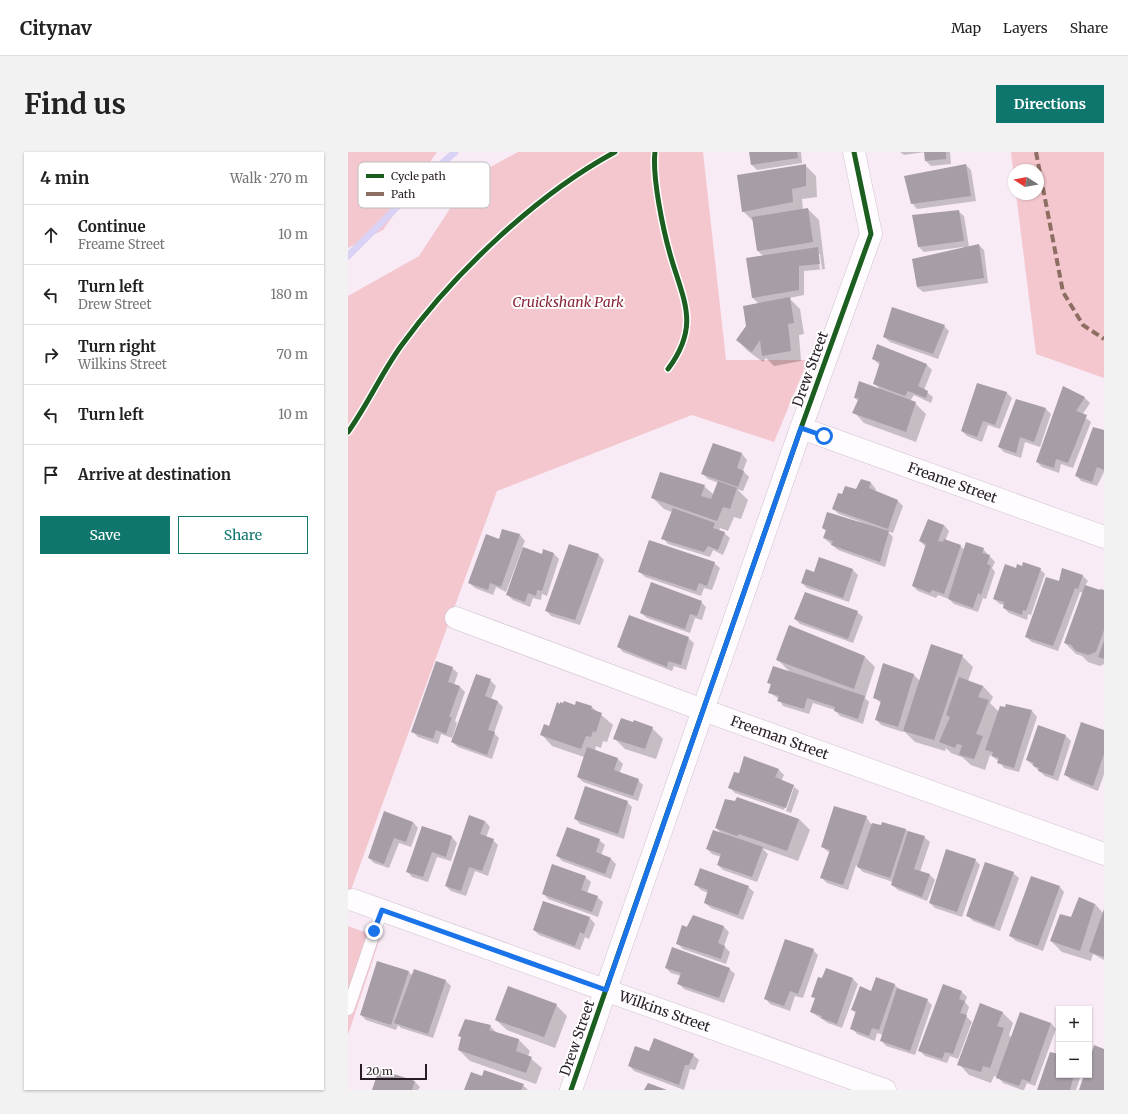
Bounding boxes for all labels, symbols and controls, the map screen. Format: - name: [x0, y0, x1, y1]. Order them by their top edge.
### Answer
- text: Citynav: [20, 16, 92, 40]
- text: Map: [951, 19, 981, 37]
- text: Layers: [1003, 19, 1048, 37]
- text: Share: [1070, 19, 1108, 37]
- button: Directions: [996, 85, 1104, 123]
- text: Find us: [24, 86, 126, 122]
- legend: [358, 162, 490, 208]
- north arrow: [1008, 164, 1044, 200]
- text: 4 min: [40, 167, 89, 189]
- text: Cycle path: [391, 169, 446, 183]
- text: Walk · 270 m: [230, 170, 308, 187]
- text: Path: [391, 187, 416, 201]
- text: Continue: [78, 217, 146, 236]
- icon: ahead: [40, 224, 62, 246]
- text: 10 m: [278, 226, 308, 243]
- text: Freame Street: [78, 236, 165, 253]
- text: Turn left: [78, 277, 144, 296]
- icon: left: [40, 284, 62, 306]
- text: 180 m: [270, 286, 308, 303]
- park label: Cruickshank Park: [512, 293, 624, 311]
- text: Drew Street: [78, 296, 151, 313]
- street label: Drew Street: [788, 328, 832, 409]
- text: Turn right: [78, 337, 156, 356]
- icon: right: [40, 344, 62, 366]
- text: 70 m: [277, 346, 308, 363]
- text: Wilkins Street: [78, 356, 167, 373]
- icon: left: [40, 404, 62, 426]
- text: Turn left: [78, 405, 144, 424]
- text: 10 m: [278, 406, 308, 423]
- route start: [815, 427, 833, 445]
- street label: Freame Street: [905, 458, 1000, 507]
- icon: arrive: [40, 464, 62, 486]
- text: Arrive at destination: [78, 465, 231, 484]
- button: Save: [40, 516, 170, 554]
- button: Share: [178, 516, 308, 554]
- street label: Freeman Street: [728, 712, 832, 764]
- route end: [365, 922, 383, 940]
- street label: Wilkins Street: [616, 986, 713, 1036]
- street label: Drew Street: [556, 997, 599, 1078]
- map controls: [1056, 1006, 1092, 1078]
- button: +: [1056, 1006, 1092, 1042]
- button: −: [1056, 1042, 1092, 1078]
- scale bar: [360, 1062, 427, 1081]
- text: 20 m: [366, 1064, 393, 1078]

